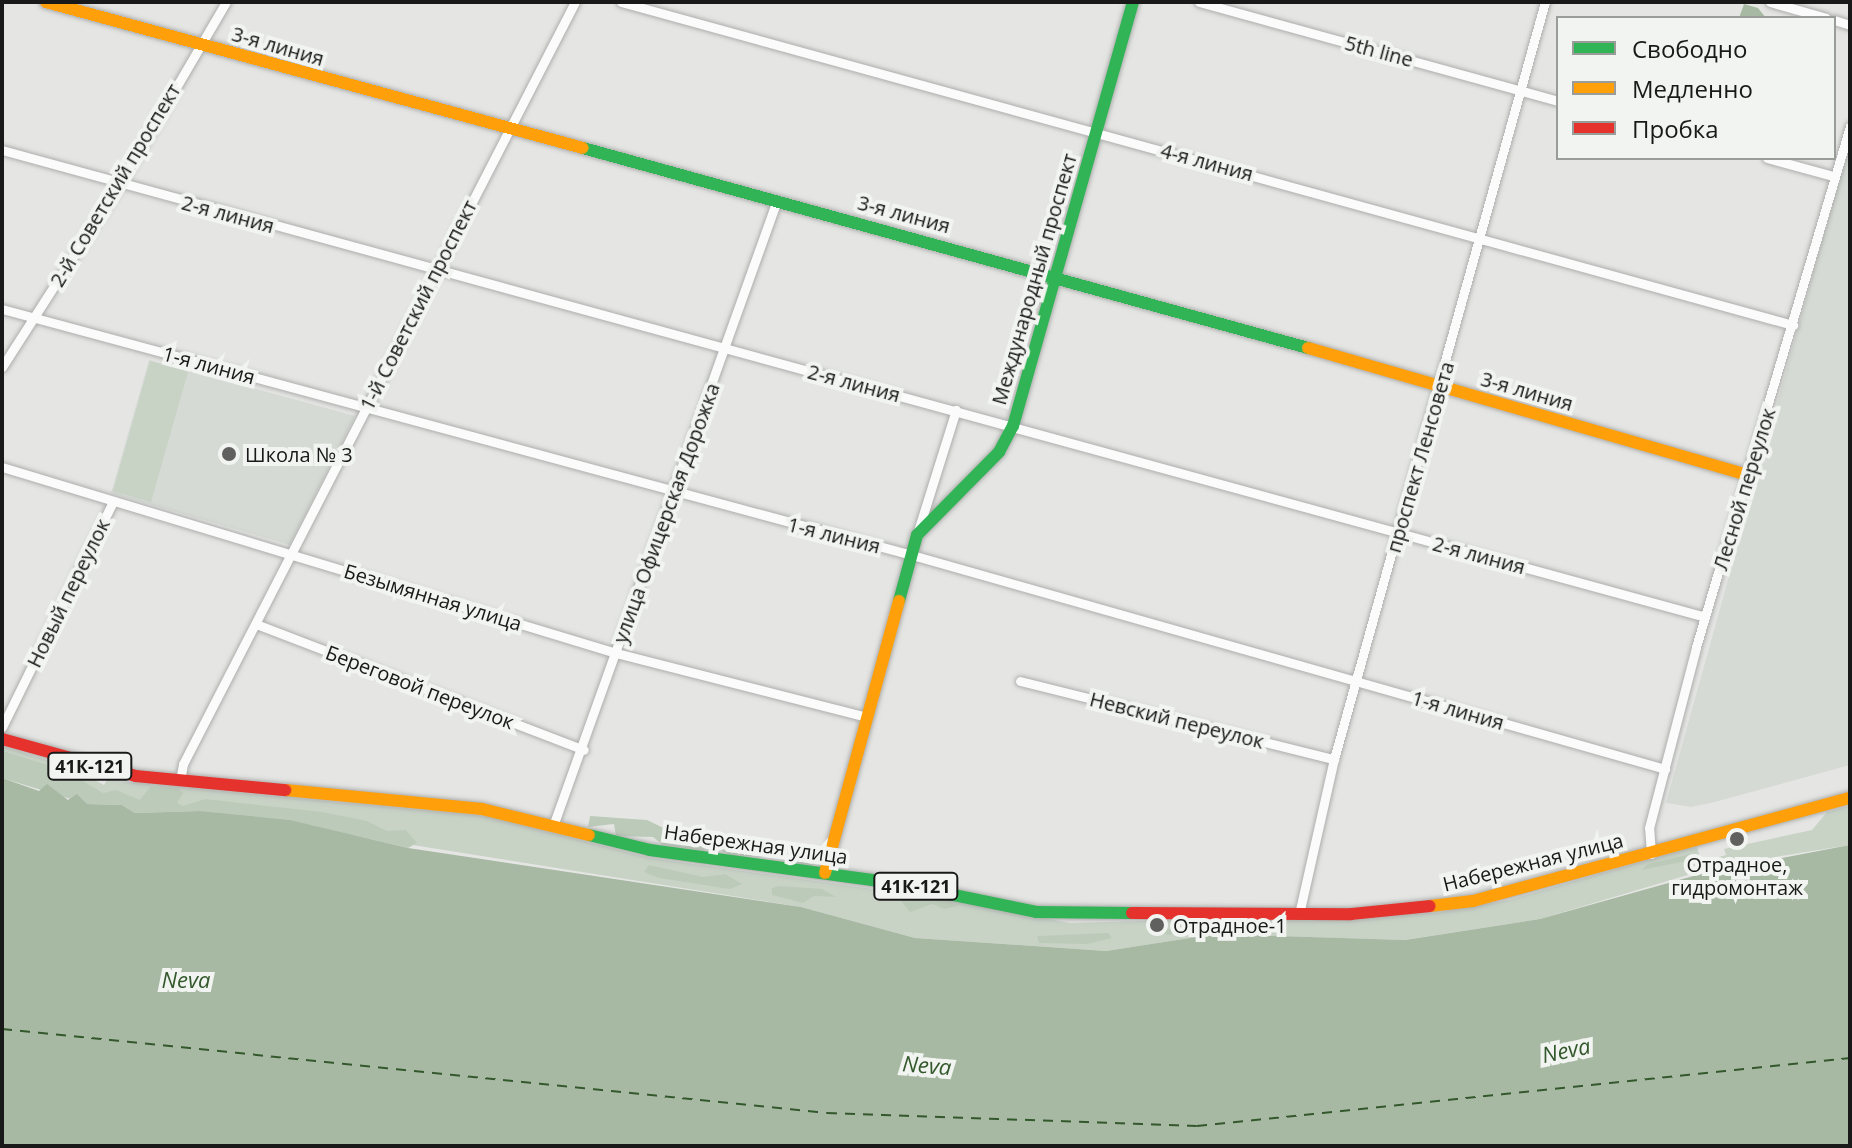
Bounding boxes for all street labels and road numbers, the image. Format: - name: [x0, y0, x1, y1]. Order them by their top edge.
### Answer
- street label: 3-я линия: [229, 21, 327, 71]
- street label: 5th line: [1342, 30, 1416, 72]
- street label: 2-й Советский проспект: [45, 79, 185, 291]
- street label: 4-я линия: [1158, 138, 1256, 186]
- street label: Международный проспект: [987, 150, 1081, 408]
- street label: 2-я линия: [179, 190, 277, 238]
- street label: 3-я линия: [855, 190, 953, 238]
- street label: 1-й Советский проспект: [354, 196, 482, 414]
- street label: 1-я линия: [160, 341, 258, 389]
- street label: 2-я линия: [805, 359, 903, 407]
- street label: проспект Ленсовета: [1381, 359, 1459, 555]
- street label: 3-я линия: [1478, 366, 1576, 416]
- street label: улица Офицерская Дорожка: [608, 380, 724, 646]
- street label: Лесной переулок: [1708, 405, 1780, 573]
- street label: 1-я линия: [785, 512, 883, 558]
- street label: Новый переулок: [22, 515, 114, 671]
- street label: 2-я линия: [1430, 531, 1528, 579]
- street label: Безымянная улица: [341, 559, 525, 635]
- street label: Береговой переулок: [322, 640, 518, 734]
- street label: 1-я линия: [1409, 685, 1507, 735]
- street label: Невский переулок: [1087, 687, 1267, 753]
- road number: 41К-121: [46, 752, 134, 780]
- street label: Набережная улица: [663, 819, 849, 869]
- street label: Набережная улица: [1440, 828, 1626, 896]
- road number: 41К-121: [872, 872, 960, 900]

